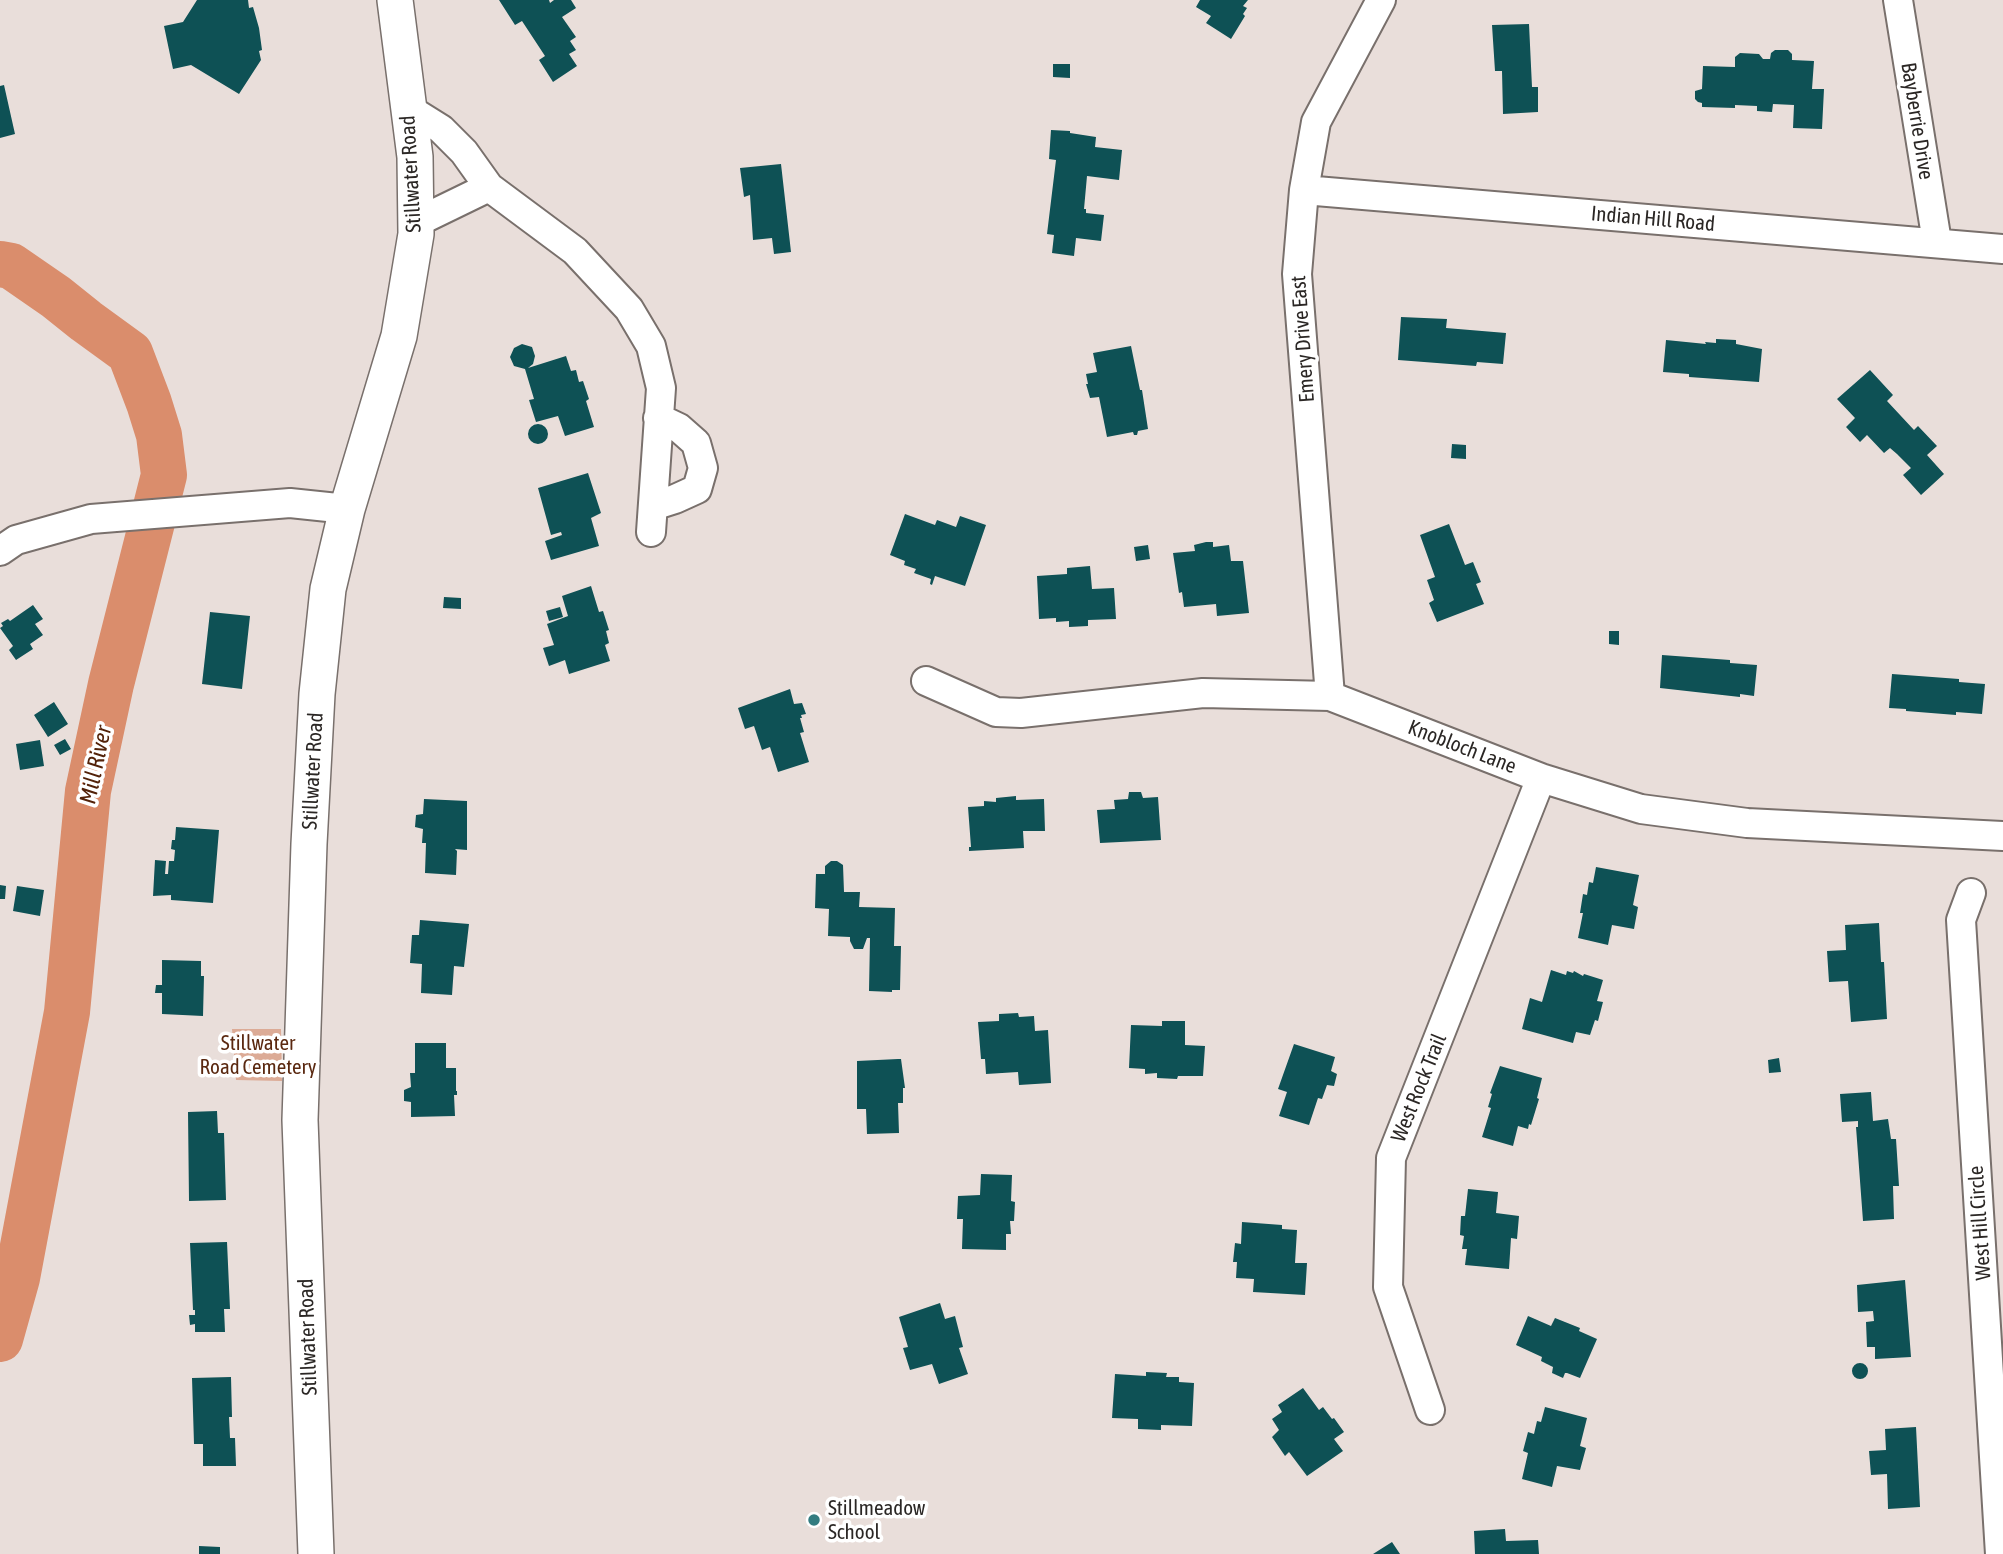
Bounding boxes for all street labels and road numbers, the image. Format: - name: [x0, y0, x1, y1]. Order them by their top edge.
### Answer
- street label: Bayberrie Drive: [1895, 61, 1939, 181]
- street label: Stillwater Road: [395, 115, 427, 233]
- street label: Indian Hill Road: [1590, 201, 1716, 237]
- street label: Emery Drive East: [1286, 275, 1320, 403]
- street label: Stillwater Road: [297, 712, 329, 830]
- street label: Knobloch Lane: [1404, 715, 1520, 779]
- street label: West Rock Trail: [1386, 1030, 1452, 1146]
- street label: West Hill Circle: [1963, 1165, 1997, 1281]
- street label: Stillwater Road: [293, 1278, 323, 1396]

